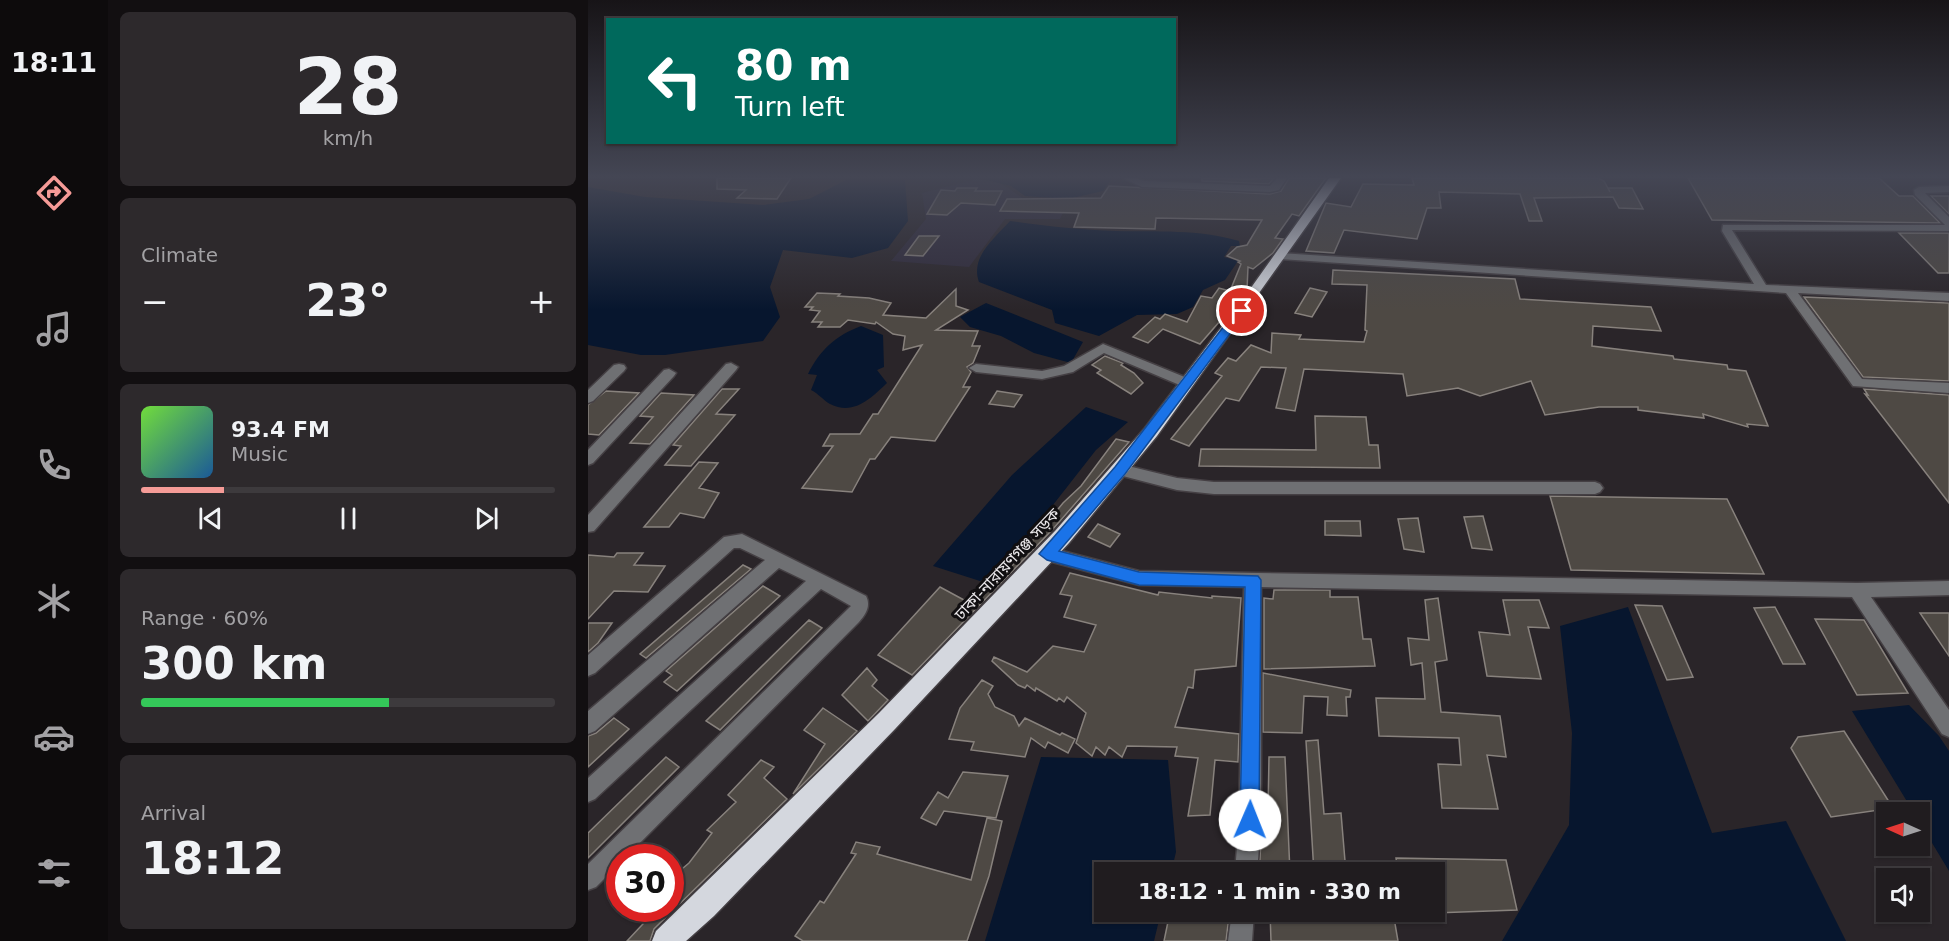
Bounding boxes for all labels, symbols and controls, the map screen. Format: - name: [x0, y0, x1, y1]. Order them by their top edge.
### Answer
- text: 80 m: [735, 41, 852, 90]
- text: 28: [294, 42, 402, 132]
- icon: left: [636, 42, 714, 120]
- text: 18:11: [11, 47, 97, 78]
- text: Turn left: [735, 91, 845, 122]
- text: km/h: [323, 126, 373, 150]
- icon: directions: [33, 172, 75, 214]
- text: Climate: [141, 243, 218, 267]
- text: 23°: [305, 274, 391, 327]
- text: −: [141, 282, 169, 321]
- text: +: [527, 282, 555, 321]
- pin: [1216, 285, 1267, 336]
- icon: arrive: [1225, 294, 1258, 327]
- icon: music: [33, 308, 75, 350]
- text: 93.4 FM: [231, 417, 330, 442]
- text: Music: [231, 442, 288, 466]
- icon: phone: [33, 444, 75, 486]
- icon: previous: [194, 502, 227, 535]
- icon: pause: [332, 502, 365, 535]
- icon: next: [470, 502, 503, 535]
- street label: ঢাকা-নারায়ণগঞ্জ সড়ক: [950, 504, 1064, 624]
- icon: climate: [33, 580, 75, 622]
- text: Range · 60%: [141, 606, 268, 630]
- text: 300 km: [141, 637, 327, 690]
- icon: car: [33, 716, 75, 758]
- position arrow: [1218, 788, 1282, 852]
- text: Arrival: [141, 801, 206, 825]
- north arrow: [1876, 802, 1930, 856]
- map controls: [1876, 802, 1930, 922]
- text: 18:12: [141, 832, 284, 885]
- speed limit sign: 30: [606, 844, 684, 922]
- icon: filters: [33, 852, 75, 894]
- button: sound: [1876, 868, 1930, 922]
- text: 18:12 · 1 min · 330 m: [1138, 879, 1401, 904]

